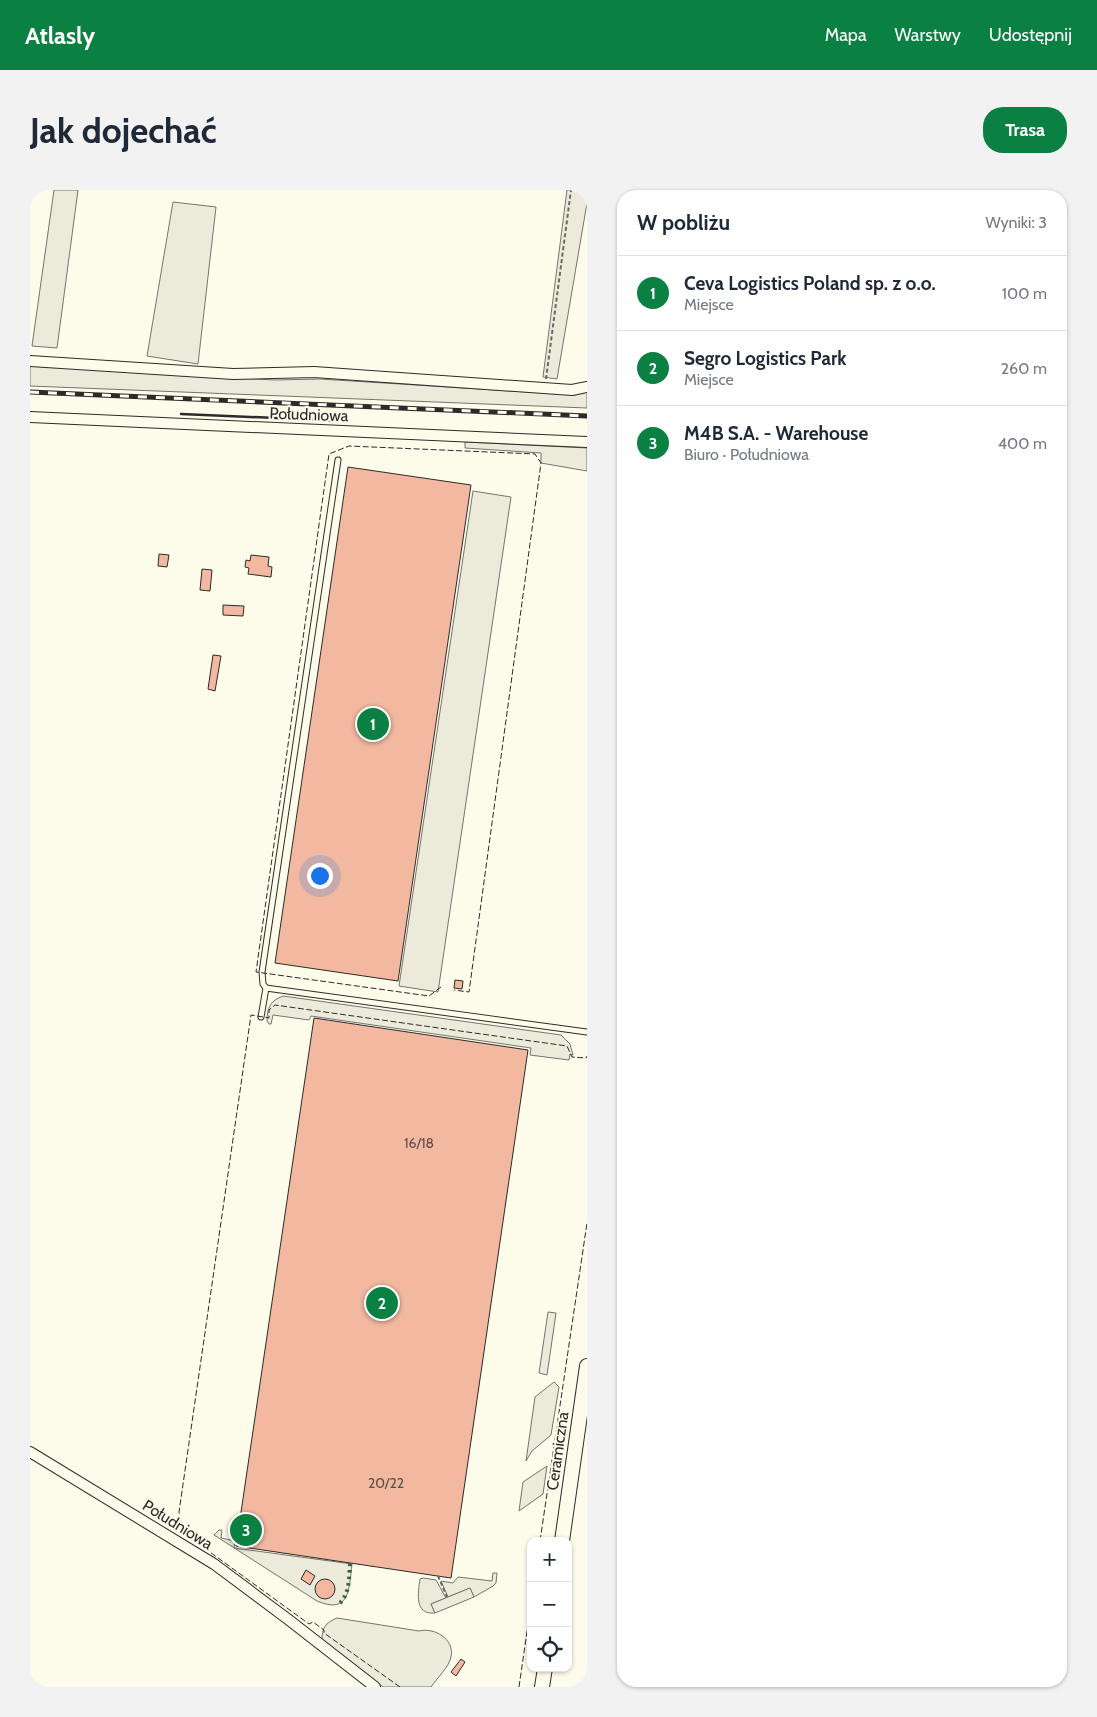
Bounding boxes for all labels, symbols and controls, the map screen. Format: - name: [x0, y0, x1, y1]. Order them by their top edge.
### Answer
- text: Atlasly: [25, 21, 95, 50]
- text: Mapa: [825, 24, 867, 46]
- text: Warstwy: [895, 24, 961, 46]
- text: Udostępnij: [989, 24, 1072, 46]
- button: Trasa: [983, 107, 1067, 153]
- text: Jak dojechać: [30, 109, 217, 152]
- text: W pobliżu: [637, 210, 730, 235]
- text: Wyniki: 3: [985, 213, 1047, 232]
- text: Ceva Logistics Poland sp. z o.o.: [684, 272, 936, 295]
- text: 1: [650, 284, 656, 303]
- text: 100 m: [1002, 284, 1047, 303]
- text: Miejsce: [684, 295, 734, 314]
- text: Segro Logistics Park: [684, 347, 846, 370]
- text: 2: [649, 359, 657, 378]
- text: 260 m: [1001, 359, 1047, 378]
- text: Miejsce: [684, 370, 734, 389]
- street label: Południowa: [269, 404, 349, 425]
- text: M4B S.A. - Warehouse: [684, 422, 868, 445]
- text: 3: [649, 434, 657, 453]
- text: 400 m: [998, 434, 1047, 453]
- text: Biuro · Południowa: [684, 445, 809, 464]
- pin: 1: [357, 705, 389, 743]
- your location: [307, 863, 333, 889]
- house number: 16/18: [404, 1134, 434, 1152]
- pin: 2: [366, 1284, 398, 1322]
- street label: Ceramiczna: [543, 1410, 572, 1492]
- house number: 20/22: [368, 1474, 404, 1492]
- street label: Południowa: [139, 1495, 217, 1554]
- pin: 3: [230, 1511, 262, 1549]
- map controls: [527, 1537, 572, 1672]
- button: +: [527, 1537, 572, 1582]
- button: −: [527, 1582, 572, 1627]
- button: locate: [527, 1627, 572, 1672]

